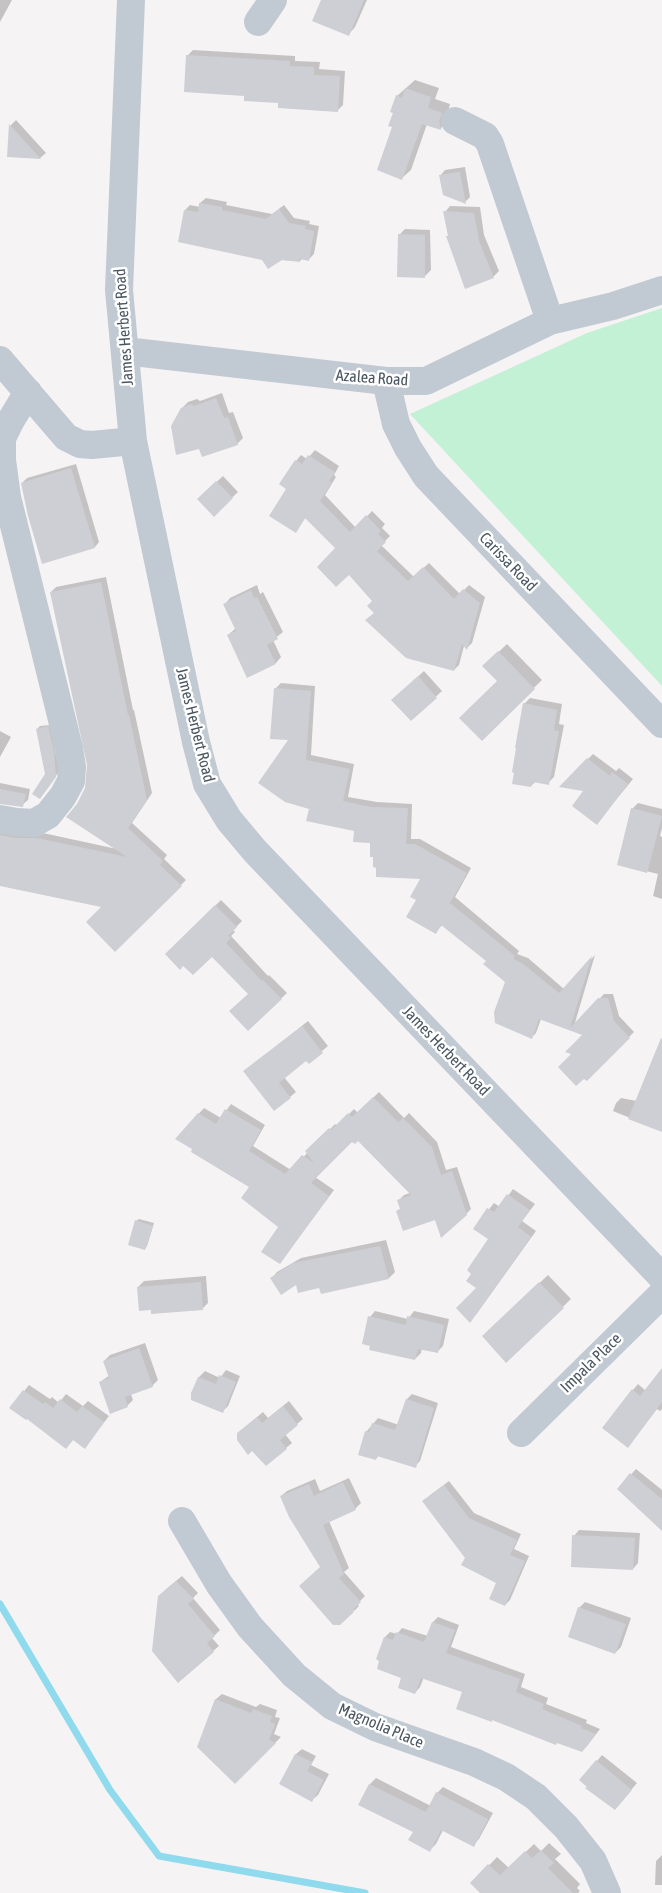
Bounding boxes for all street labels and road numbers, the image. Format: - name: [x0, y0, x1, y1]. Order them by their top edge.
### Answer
- street label: James Herbert Road: [110, 268, 138, 386]
- street label: Azalea Road: [335, 366, 409, 390]
- street label: Carissa Road: [475, 529, 541, 595]
- street label: James Herbert Road: [172, 666, 218, 784]
- street label: James Herbert Road: [398, 1002, 494, 1100]
- street label: Impala Place: [557, 1329, 625, 1397]
- street label: Magnolia Place: [336, 1699, 426, 1753]

